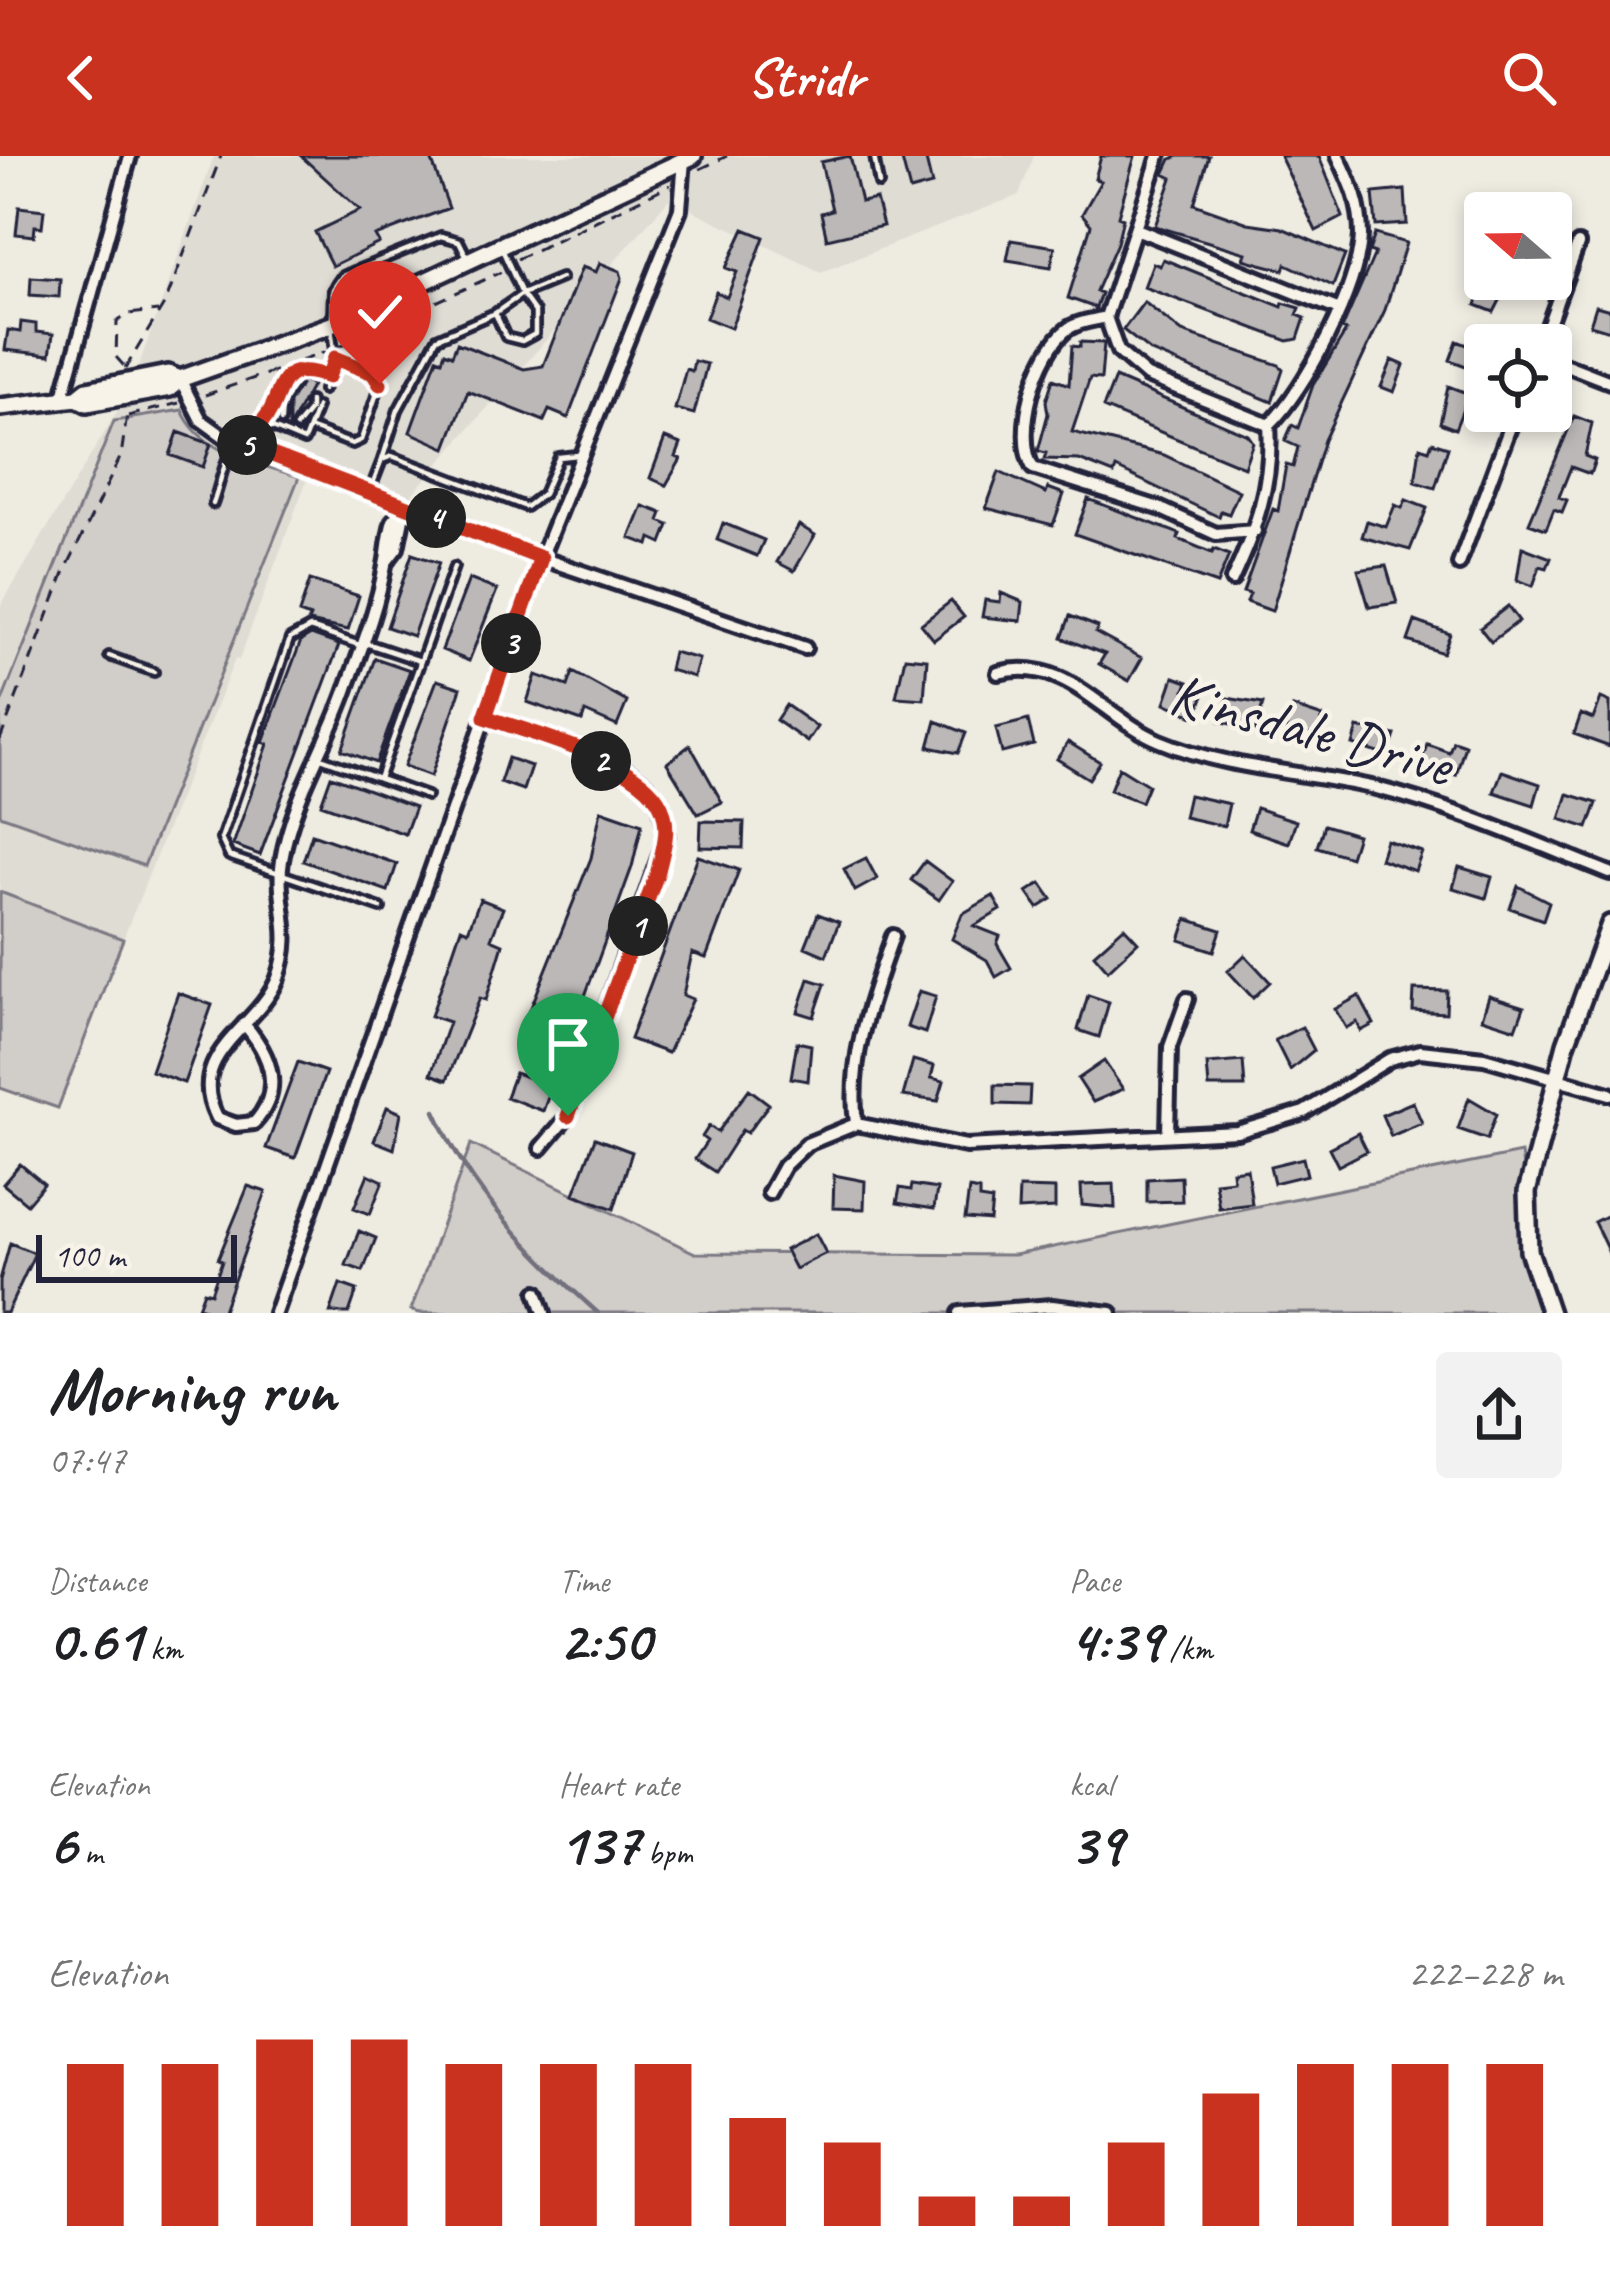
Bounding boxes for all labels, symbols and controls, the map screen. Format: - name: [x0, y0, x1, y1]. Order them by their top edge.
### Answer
- text: Stridr: [747, 44, 863, 112]
- icon: back: [48, 45, 114, 111]
- icon: search: [1496, 45, 1562, 111]
- north arrow: [1464, 192, 1572, 300]
- map controls: [1464, 192, 1572, 432]
- pin: [329, 261, 431, 384]
- icon: check: [347, 279, 413, 345]
- button: locate: [1464, 324, 1572, 432]
- pin: 5: [217, 415, 277, 475]
- text: 5: [240, 424, 254, 466]
- pin: 4: [406, 488, 466, 548]
- text: 4: [429, 497, 443, 539]
- pin: 3: [481, 613, 541, 673]
- text: 3: [504, 622, 518, 664]
- street label: Kinsdale Drive: [1162, 655, 1463, 804]
- pin: 2: [571, 731, 631, 791]
- text: 2: [594, 740, 608, 782]
- pin: 1: [608, 896, 668, 956]
- text: 1: [631, 905, 645, 947]
- pin: [517, 993, 619, 1116]
- icon: arrive: [535, 1011, 601, 1077]
- scale bar: [36, 1229, 237, 1282]
- text: 100 m: [54, 1235, 125, 1277]
- text: Morning run: [48, 1349, 336, 1432]
- button: share: [1436, 1352, 1562, 1478]
- text: 07:47: [48, 1436, 126, 1485]
- text: Distance: [48, 1560, 146, 1602]
- text: Time: [559, 1560, 609, 1602]
- text: Pace: [1069, 1560, 1120, 1602]
- text: 0.61: [48, 1602, 142, 1678]
- text: 2:50: [559, 1602, 651, 1678]
- text: 4:39: [1069, 1602, 1162, 1678]
- text: km: [142, 1628, 182, 1670]
- text: /km: [1162, 1628, 1213, 1670]
- text: Elevation: [48, 1764, 150, 1806]
- text: Heart rate: [559, 1764, 679, 1806]
- text: kcal: [1069, 1764, 1113, 1806]
- text: 6: [48, 1806, 76, 1882]
- text: 137: [559, 1806, 639, 1882]
- text: 39: [1069, 1806, 1123, 1882]
- text: m: [76, 1832, 103, 1874]
- text: bpm: [639, 1832, 693, 1874]
- text: Elevation: [48, 1949, 168, 1998]
- text: 222–228 m: [1408, 1949, 1562, 1998]

